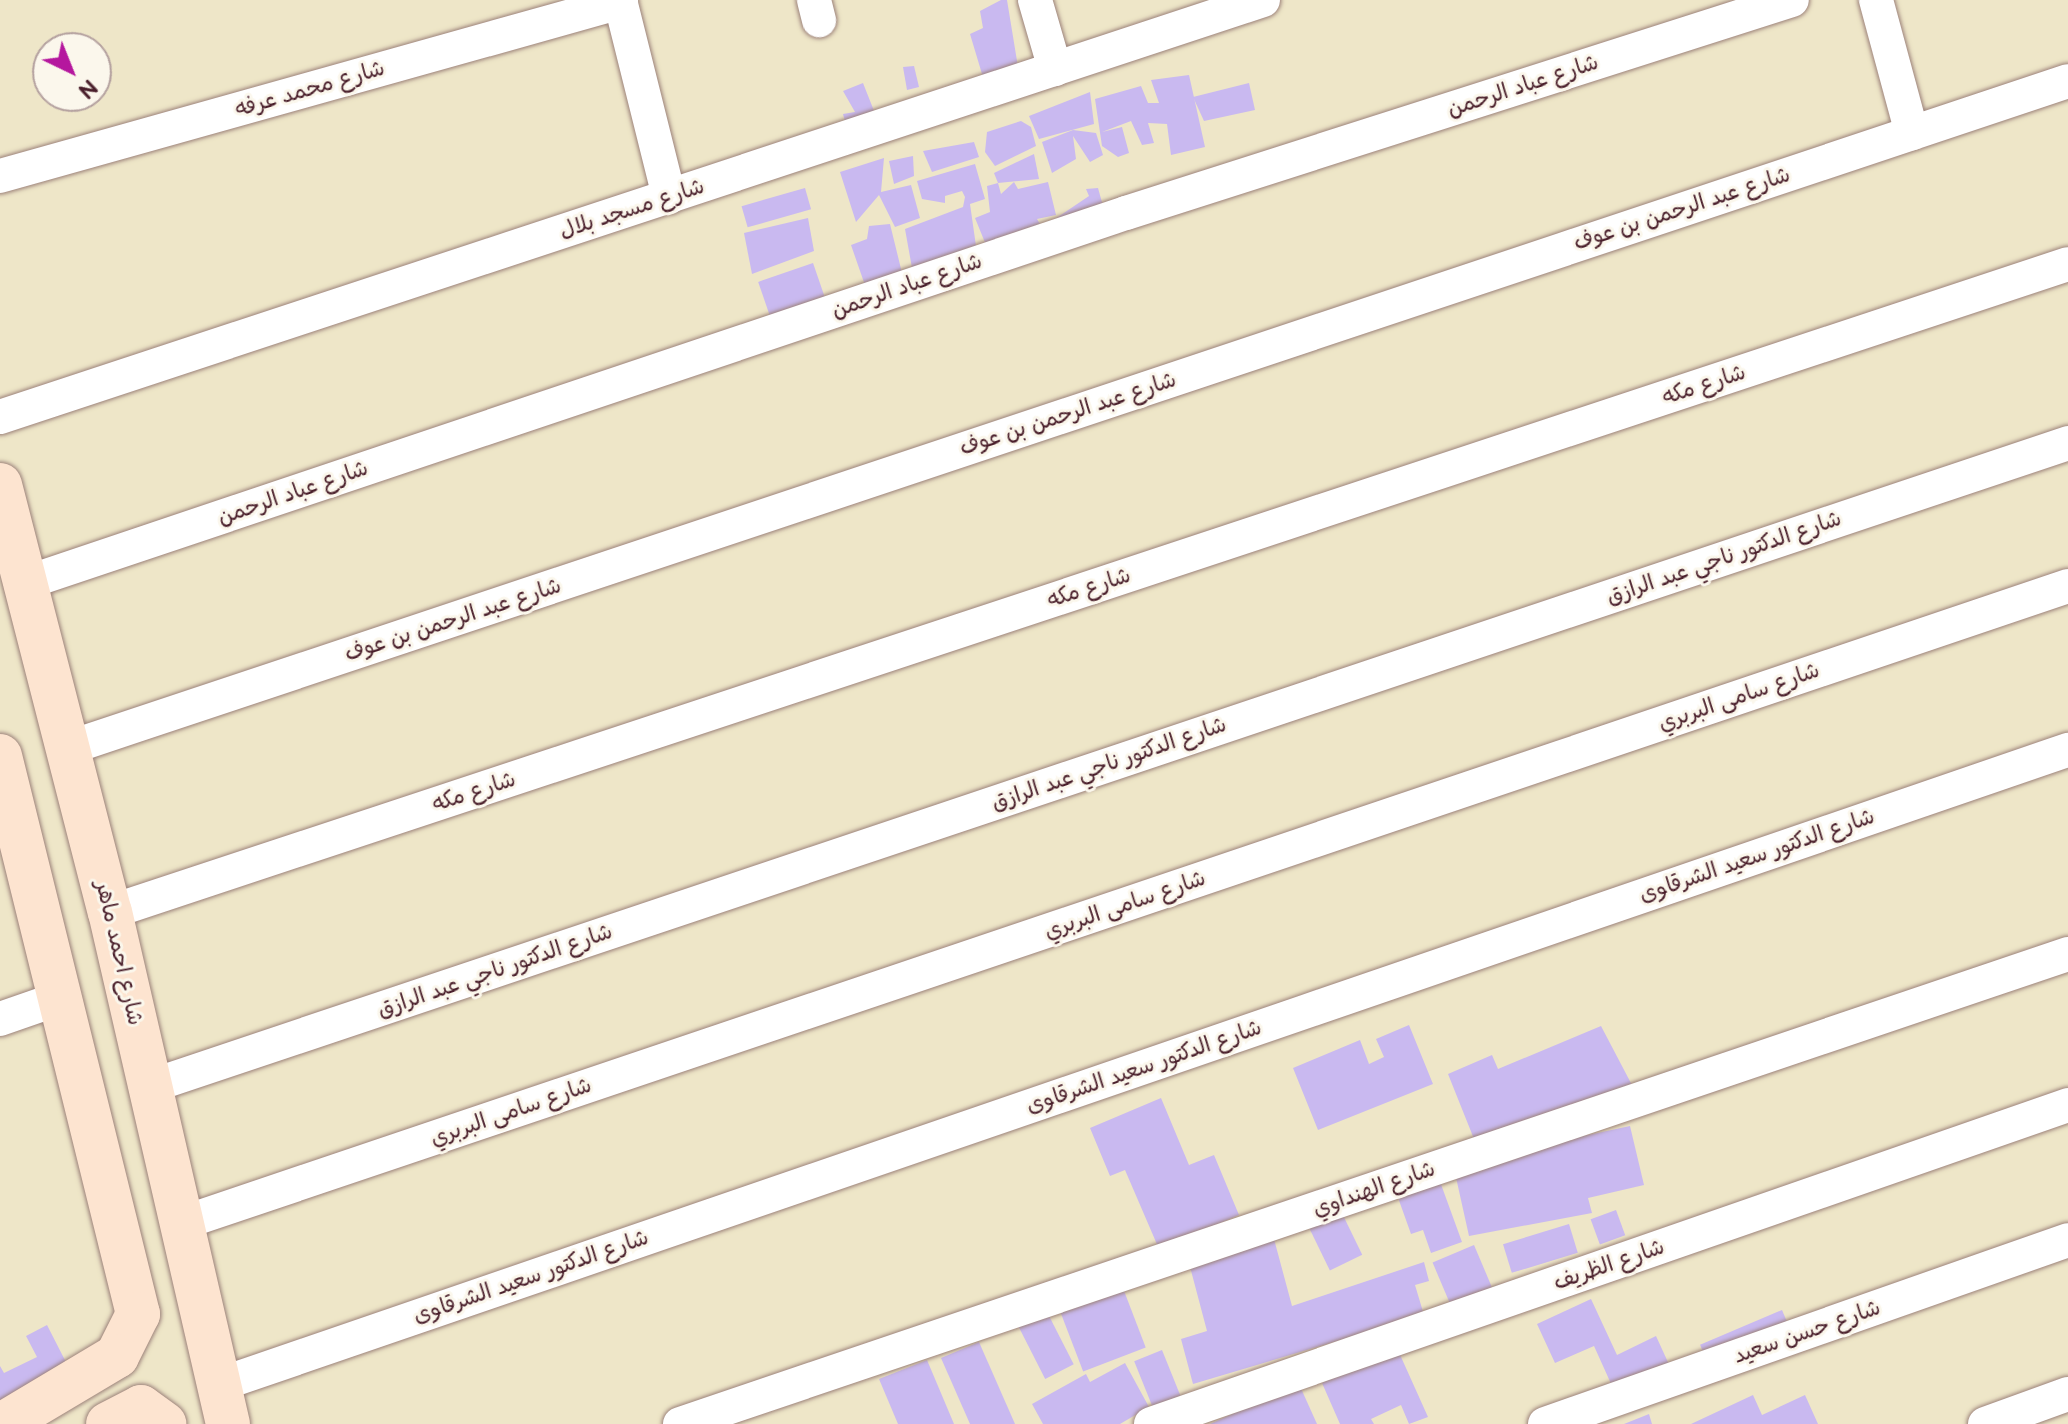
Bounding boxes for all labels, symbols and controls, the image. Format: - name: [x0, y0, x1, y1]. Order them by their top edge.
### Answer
- north arrow: [32, 32, 112, 112]
- street label: شارع عباد الرحمن: [1444, 49, 1602, 123]
- street label: شارع محمد عرفه: [232, 55, 388, 123]
- text: N: [72, 73, 103, 104]
- street label: شارع عبد الرحمن بن عوف: [1570, 162, 1794, 256]
- street label: شارع مسجد بلال: [556, 173, 708, 245]
- street label: شارع عباد الرحمن: [828, 248, 986, 324]
- street label: شارع مكه: [1659, 359, 1749, 411]
- street label: شارع عبد الرحمن بن عوف: [956, 367, 1180, 461]
- street label: شارع عباد الرحمن: [214, 455, 372, 531]
- street label: شارع الدكتور ناجي عبد الرازق: [1603, 505, 1845, 611]
- street label: شارع مكه: [1044, 562, 1134, 614]
- street label: شارع عبد الرحمن بن عوف: [341, 573, 565, 667]
- street label: شارع سامى البربري: [1655, 657, 1823, 737]
- street label: شارع الدكتور ناجي عبد الرازق: [988, 711, 1230, 817]
- street label: شارع مكه: [429, 766, 519, 818]
- street label: شارع الدكتور سعيد الشرقاوى: [1636, 803, 1878, 909]
- street label: شارع سامى البربري: [1041, 865, 1209, 945]
- street label: شارع احمد ماهر: [90, 878, 148, 1028]
- street label: شارع الدكتور ناجي عبد الرازق: [374, 918, 616, 1024]
- street label: شارع الدكتور سعيد الشرقاوى: [1023, 1014, 1265, 1120]
- street label: شارع سامى البربري: [427, 1072, 595, 1152]
- street label: شارع الهنداوي: [1309, 1156, 1439, 1222]
- street label: شارع الدكتور سعيد الشرقاوى: [410, 1224, 652, 1330]
- street label: شارع الظريف: [1550, 1234, 1668, 1296]
- street label: شارع حسن سعيد: [1730, 1294, 1884, 1370]

